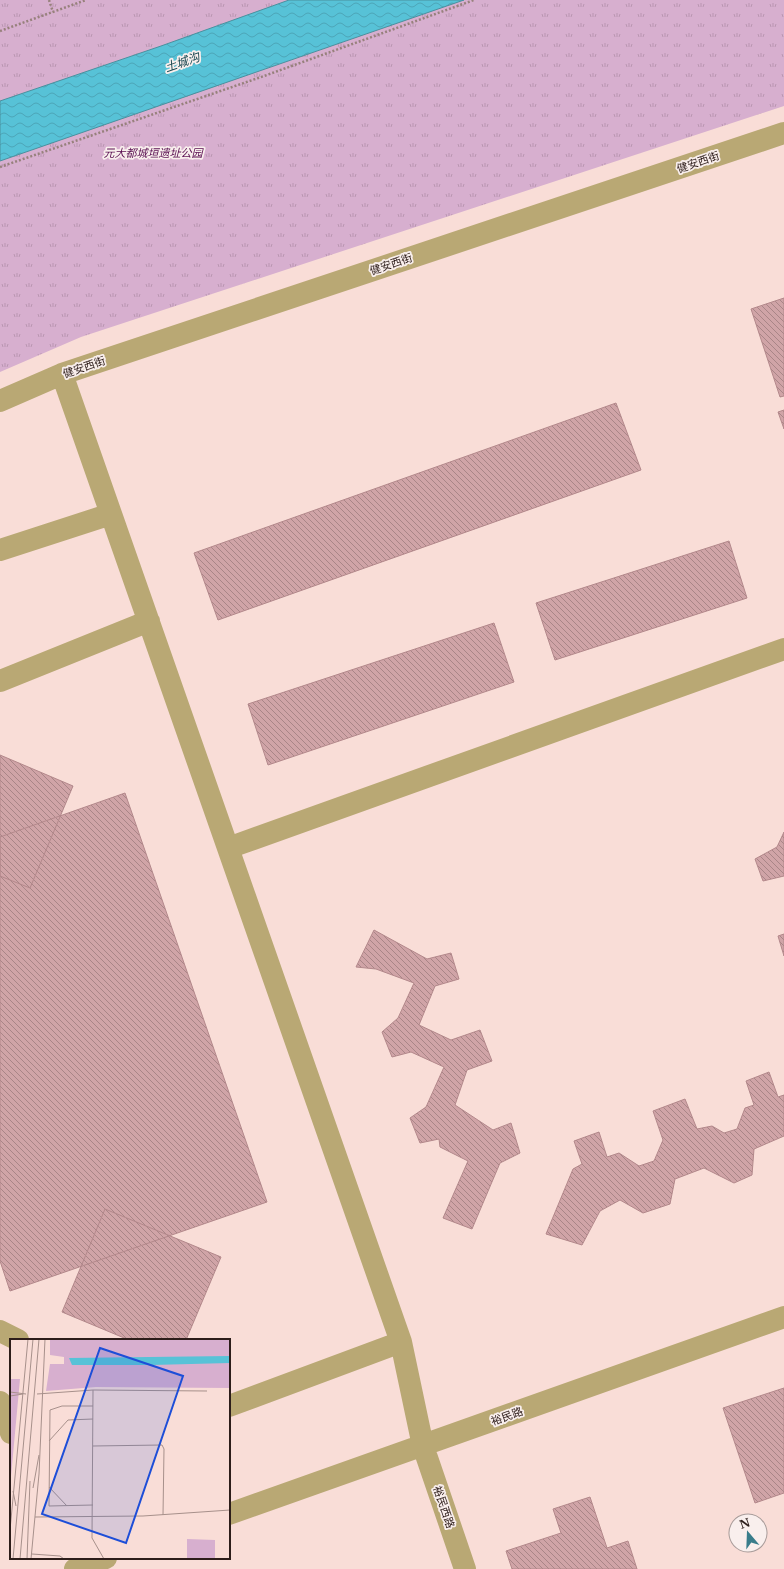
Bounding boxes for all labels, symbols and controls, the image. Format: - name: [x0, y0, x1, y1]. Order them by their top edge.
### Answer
- water label: 土城沟: [163, 48, 203, 75]
- park label: 元大都城垣遗址公园: [104, 146, 204, 160]
- street label: 健安西街: [675, 148, 721, 176]
- street label: 健安西街: [368, 250, 414, 278]
- street label: 健安西街: [61, 353, 107, 381]
- inset map: [10, 1339, 230, 1559]
- street label: 裕民路: [489, 1404, 525, 1428]
- street label: 裕民西路: [430, 1484, 458, 1530]
- north arrow: [728, 1513, 768, 1553]
- text: N: [738, 1515, 753, 1532]

